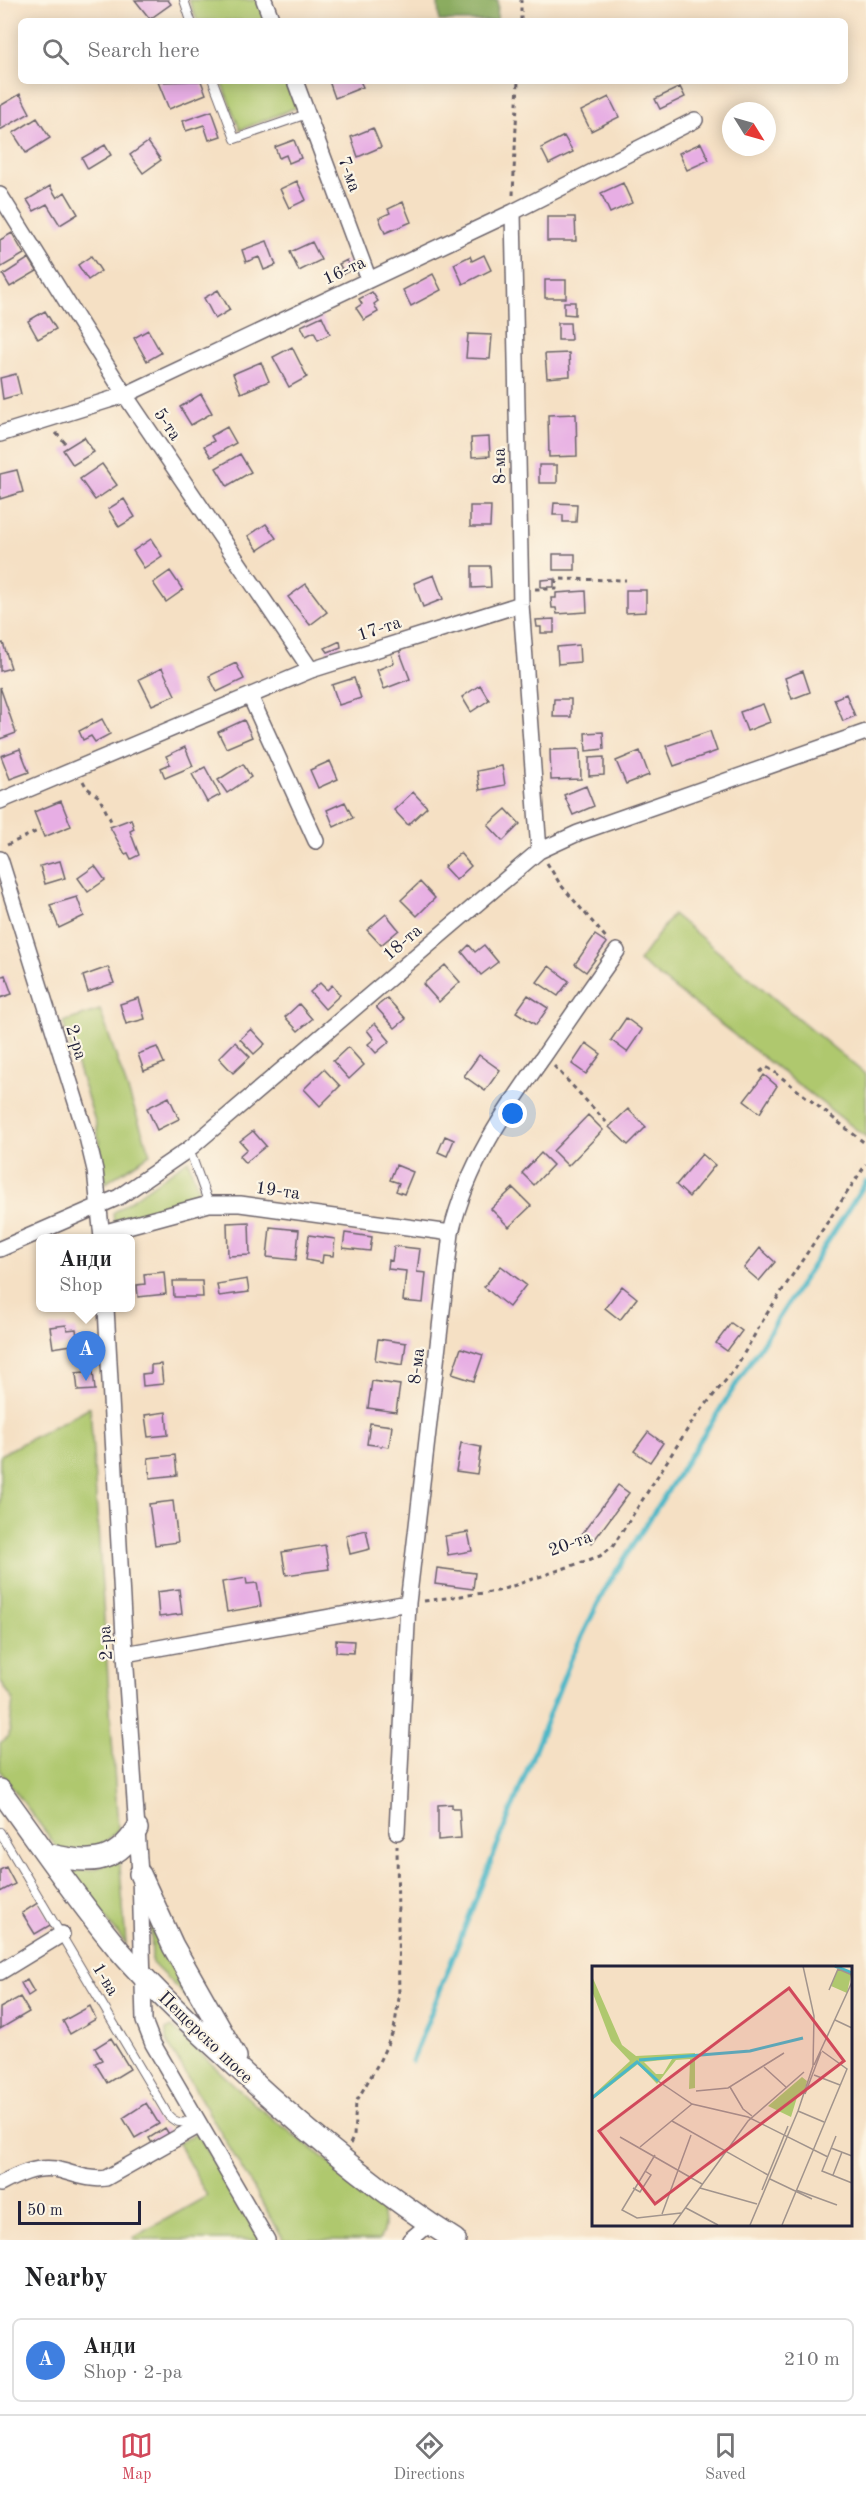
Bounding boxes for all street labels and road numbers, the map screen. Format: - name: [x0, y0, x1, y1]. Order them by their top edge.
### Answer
- street label: 7-ма: [334, 154, 364, 195]
- street label: 16-та: [320, 253, 369, 289]
- street label: 5-та: [150, 405, 184, 444]
- street label: 8-ма: [491, 448, 509, 484]
- street label: 17-та: [355, 613, 404, 644]
- street label: 18-та: [380, 921, 426, 964]
- street label: 2-ра: [62, 1023, 90, 1062]
- street label: 19-та: [254, 1179, 301, 1203]
- street label: 8-ма: [406, 1347, 428, 1385]
- street label: 20-та: [546, 1528, 595, 1560]
- street label: 2-ра: [96, 1625, 116, 1661]
- street label: 1-ва: [89, 1960, 122, 1999]
- street label: Пещерско шосе: [155, 1988, 256, 2087]

